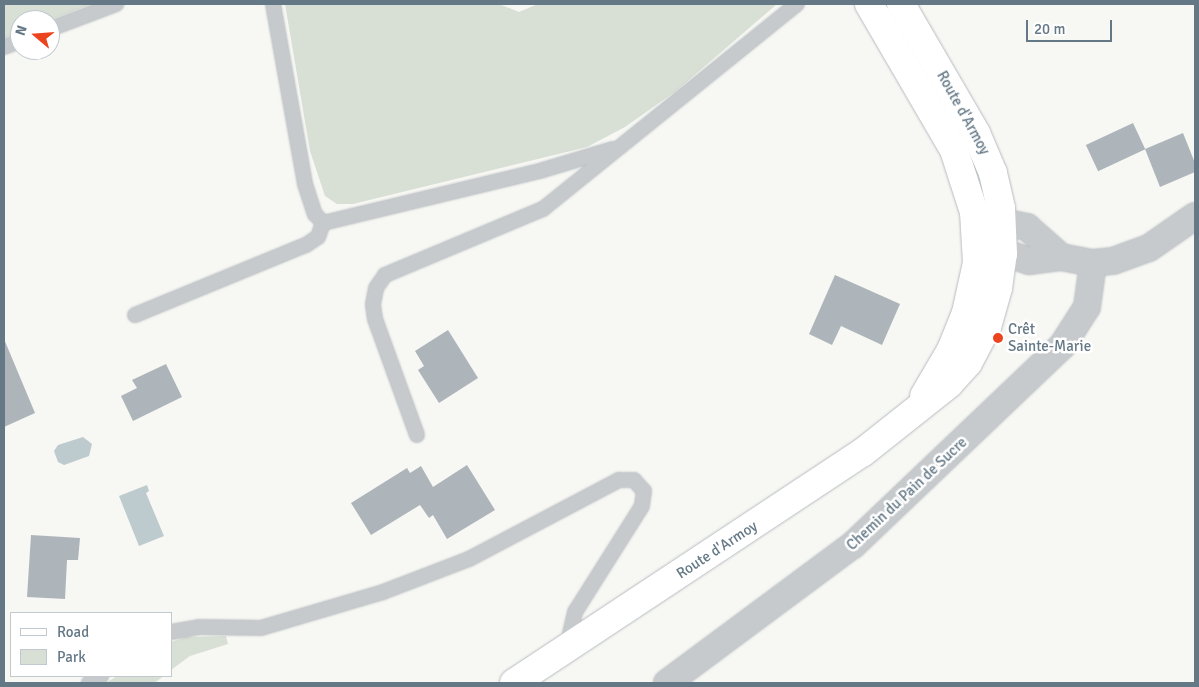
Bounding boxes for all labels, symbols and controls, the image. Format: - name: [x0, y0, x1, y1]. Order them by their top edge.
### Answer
- north arrow: [10, 10, 60, 60]
- scale bar: [1029, 10, 1115, 42]
- text: 20 m: [1034, 20, 1065, 38]
- text: N: [12, 23, 31, 38]
- street label: Route d'Armoy: [933, 68, 993, 158]
- place label: Crêt Sainte-Marie: [1008, 320, 1091, 355]
- marker: Crêt Sainte-Marie: [992, 332, 1004, 344]
- street label: Chemin du Pain de Sucre: [843, 433, 971, 555]
- street label: Route d'Armoy: [673, 517, 761, 583]
- legend: [10, 612, 172, 677]
- text: Road: [57, 623, 89, 641]
- text: Park: [57, 648, 86, 666]

